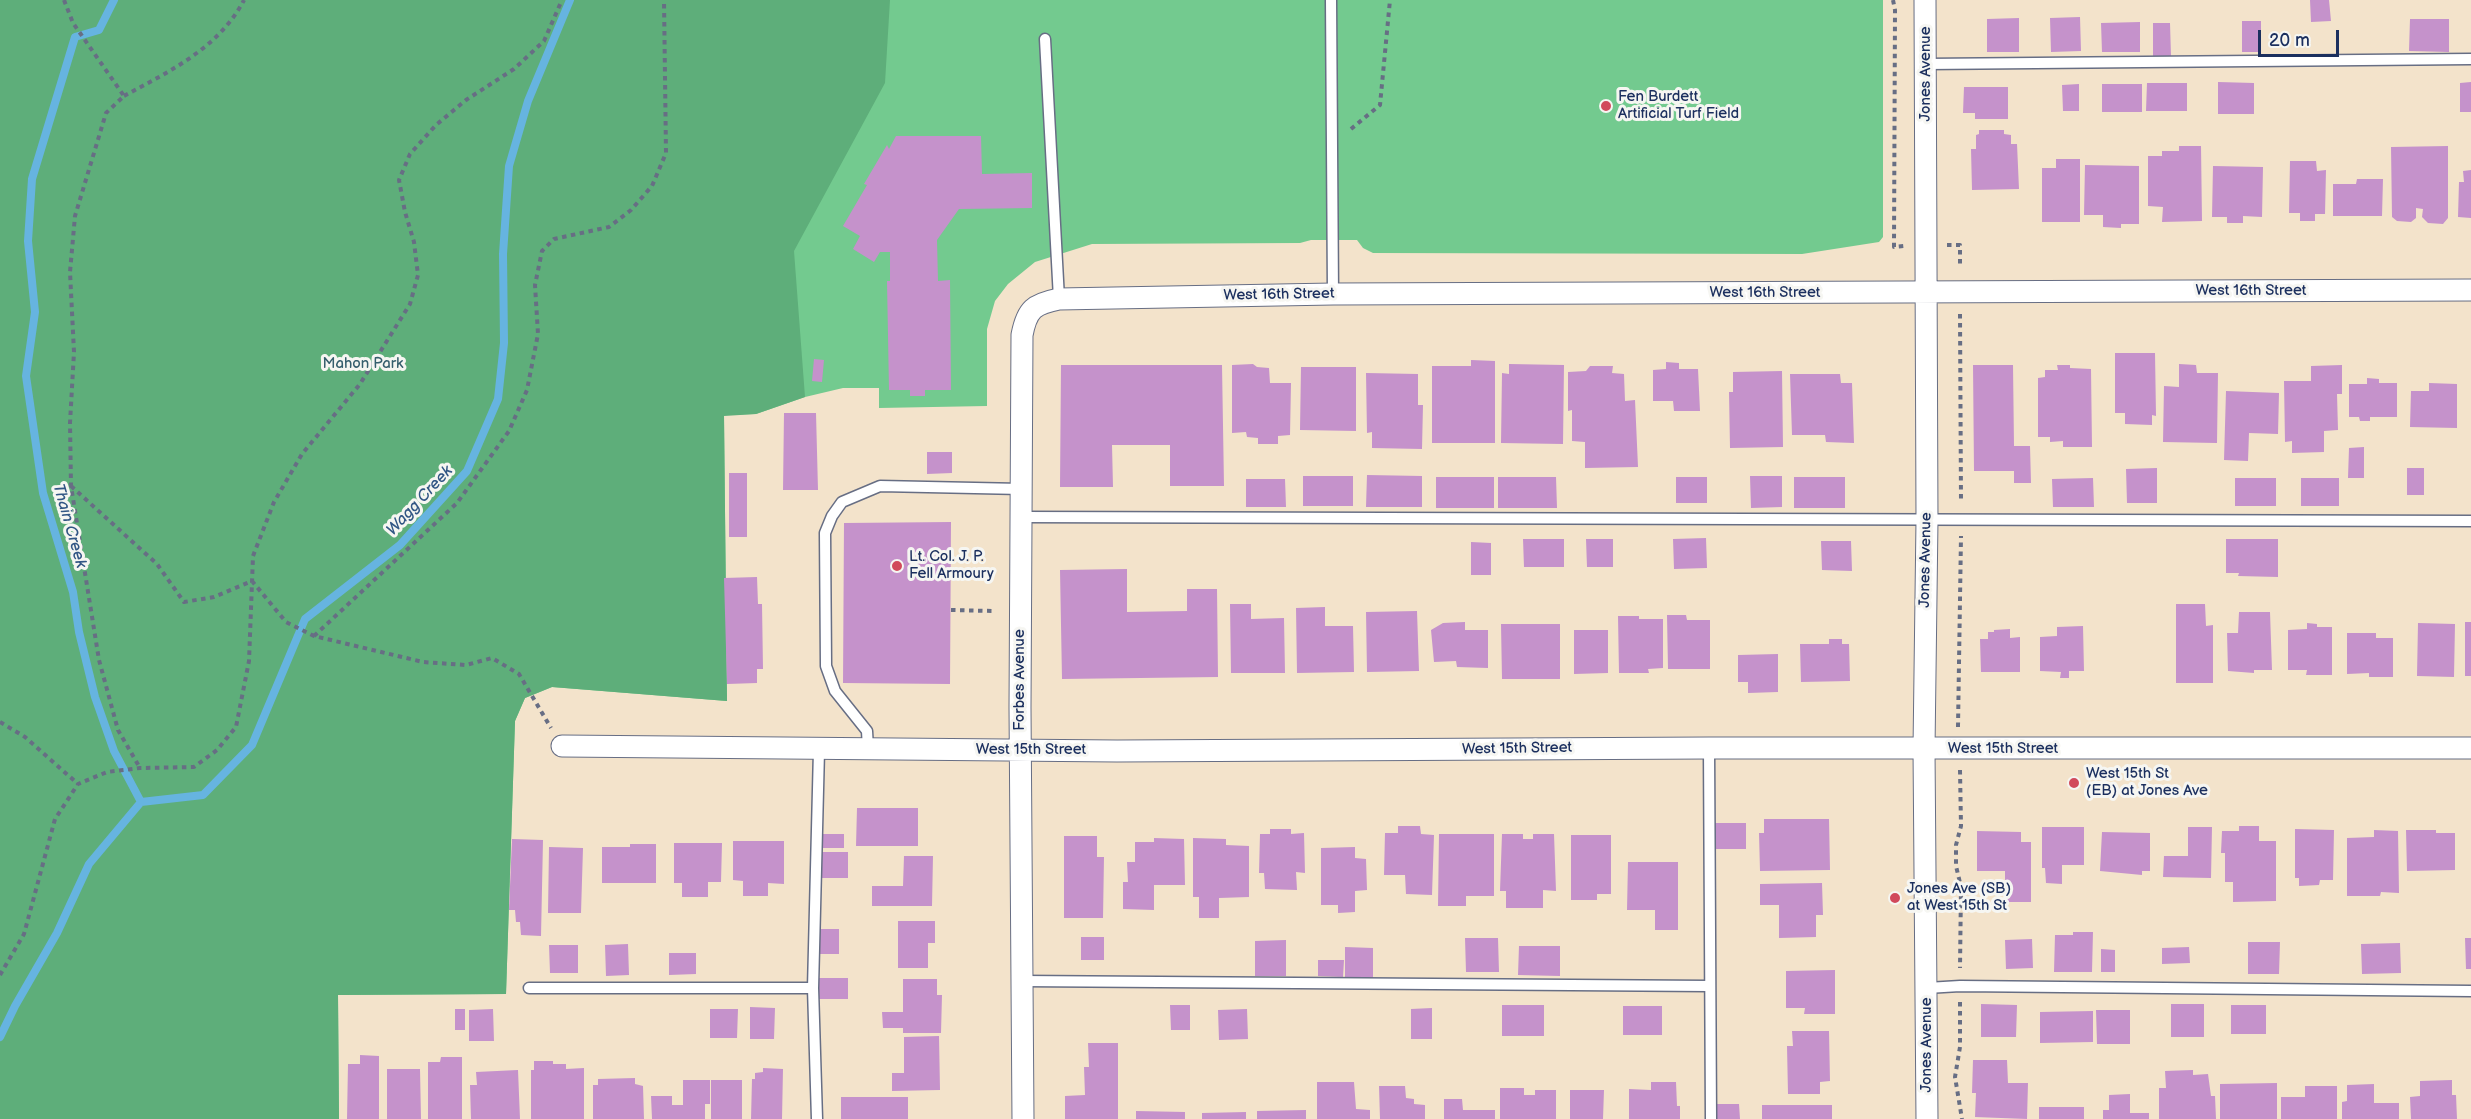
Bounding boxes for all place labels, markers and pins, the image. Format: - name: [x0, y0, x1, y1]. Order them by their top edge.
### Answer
- place label: Fen Burdett Artificial Turf Field: [1618, 88, 1739, 123]
- marker: Fen Burdett Artificial Turf Field: [1599, 99, 1613, 113]
- place label: Lt. Col. J. P. Fell Armoury: [909, 548, 994, 583]
- marker: Lt. Col. J. P. Fell Armoury: [890, 559, 904, 573]
- place label: West 15th St (EB) at Jones Ave: [2086, 765, 2208, 800]
- marker: West 15th St (EB) at Jones Ave: [2067, 776, 2081, 790]
- place label: Jones Ave (SB) at West 15th St: [1907, 880, 2011, 915]
- marker: Jones Ave (SB) at West 15th St: [1888, 891, 1902, 905]

